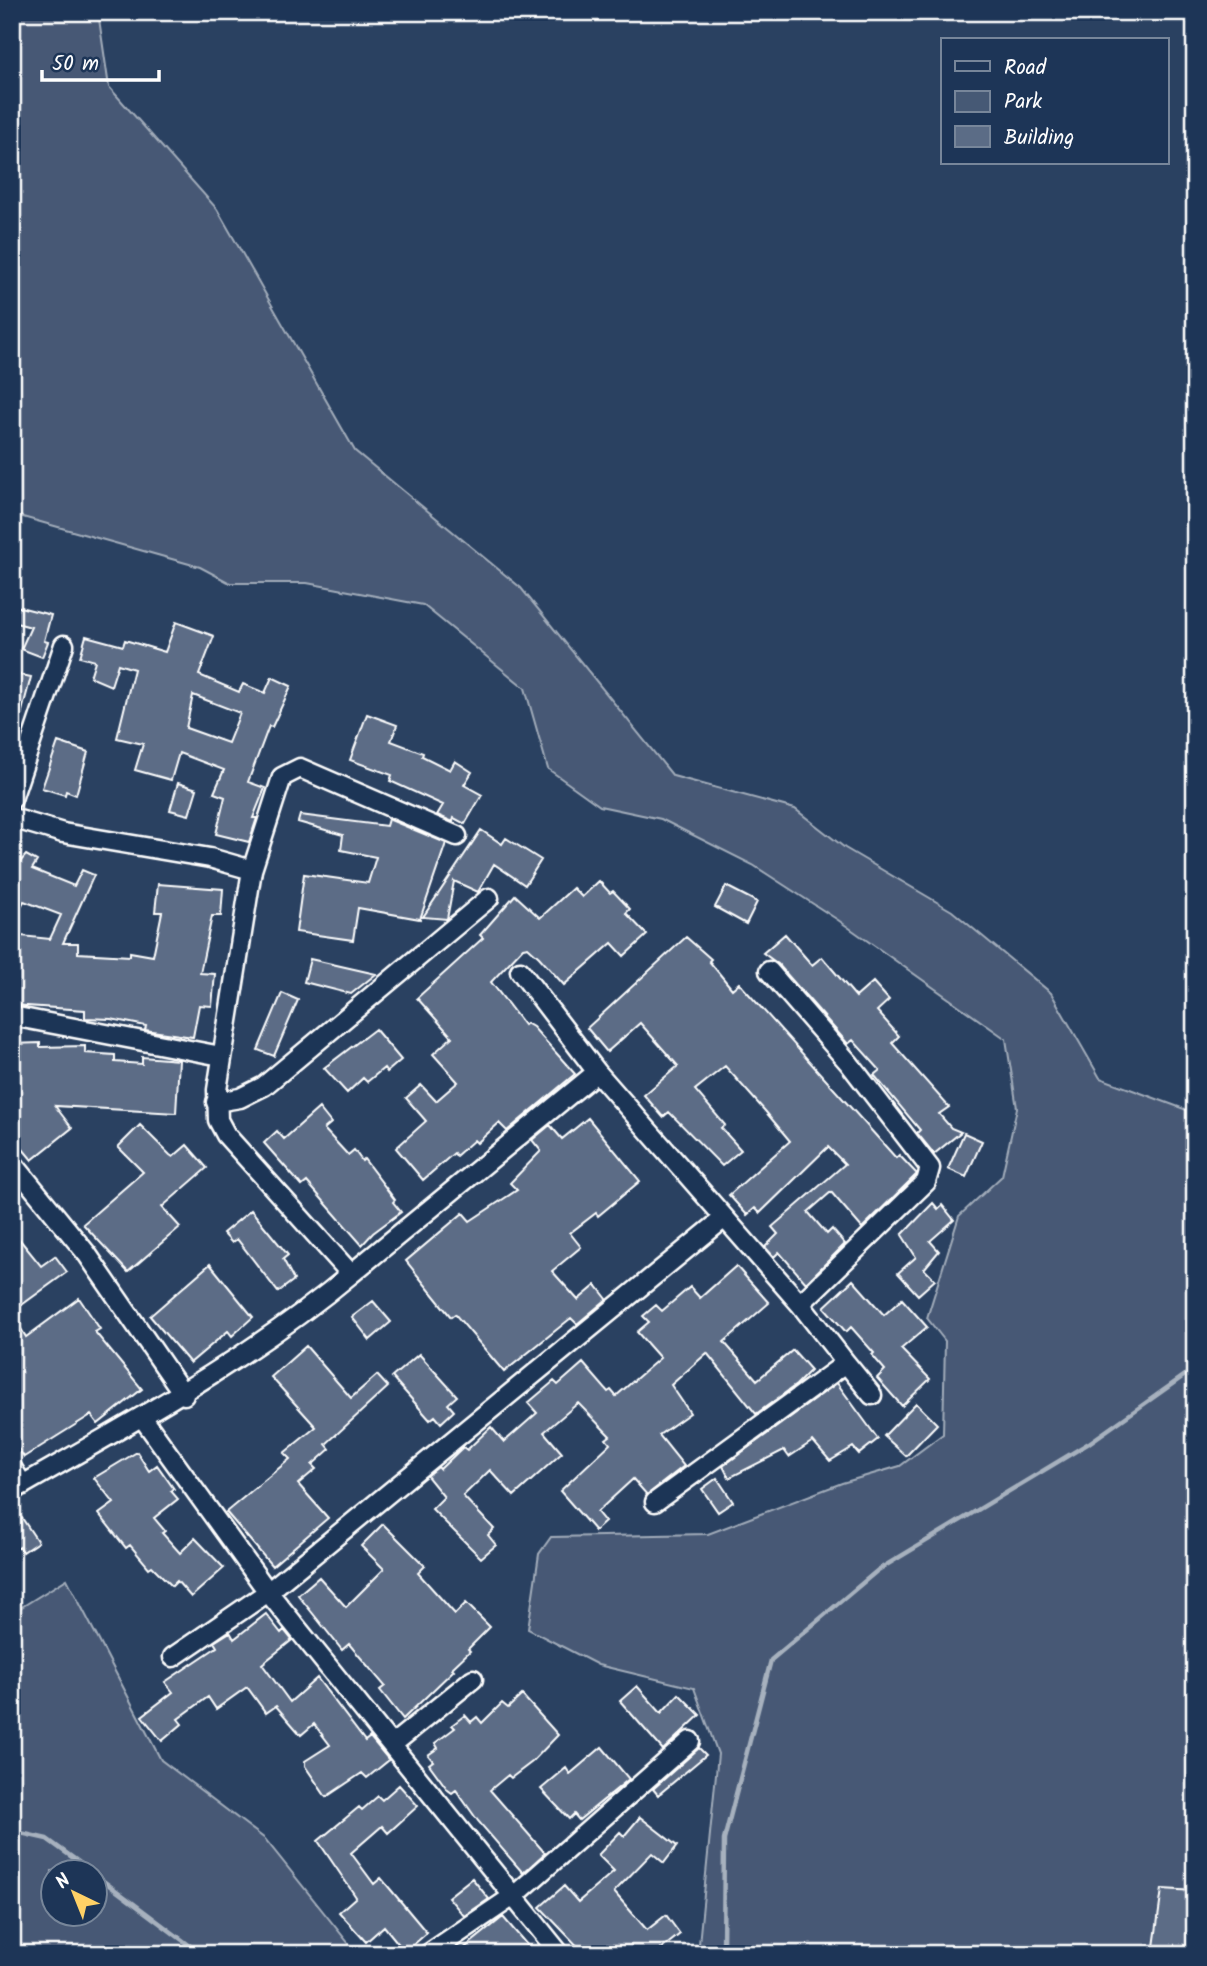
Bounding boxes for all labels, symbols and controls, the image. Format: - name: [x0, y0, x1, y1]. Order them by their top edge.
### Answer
- scale bar: [42, 38, 159, 82]
- legend: [941, 38, 1168, 164]
- text: 50 m: [52, 48, 99, 81]
- text: Road: [1004, 52, 1047, 85]
- text: Park: [1004, 86, 1042, 119]
- text: Building: [1004, 122, 1074, 155]
- north arrow: [38, 1857, 108, 1927]
- text: N: [49, 1867, 78, 1897]

